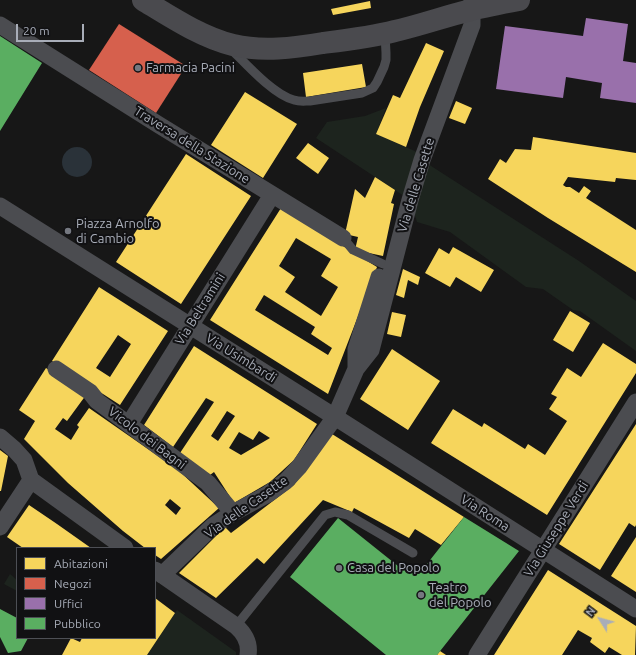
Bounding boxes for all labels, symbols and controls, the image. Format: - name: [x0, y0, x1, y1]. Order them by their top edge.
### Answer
- scale bar: [18, 16, 86, 42]
- text: 20 m: [23, 24, 50, 37]
- place label: Farmacia Pacini: [146, 60, 235, 76]
- marker: Farmacia Pacini: [133, 63, 143, 73]
- street label: Traversa della Stazione: [131, 103, 253, 187]
- street label: Via delle Casette: [394, 136, 438, 234]
- place label: Piazza Arnolfo di Cambio: [76, 216, 160, 247]
- marker: Piazza Arnolfo di Cambio: [63, 226, 73, 236]
- street label: Via Beltramini: [172, 270, 228, 348]
- street label: Via Usimbardi: [203, 330, 279, 386]
- street label: Vicolo dei Bagni: [105, 404, 189, 472]
- street label: Via delle Casette: [201, 472, 291, 542]
- street label: Via Giuseppe Verdi: [520, 478, 592, 580]
- street label: Via Roma: [458, 491, 512, 535]
- legend: [16, 547, 156, 639]
- text: Abitazioni: [54, 557, 108, 570]
- place label: Casa del Popolo: [347, 560, 440, 576]
- marker: Casa del Popolo: [334, 563, 344, 573]
- text: Negozi: [54, 577, 91, 590]
- place label: Teatro del Popolo: [429, 580, 492, 611]
- marker: Teatro del Popolo: [416, 590, 426, 600]
- text: Uffici: [54, 597, 83, 610]
- north arrow: [580, 599, 620, 639]
- text: N: [583, 605, 598, 619]
- text: Pubblico: [54, 617, 101, 630]

